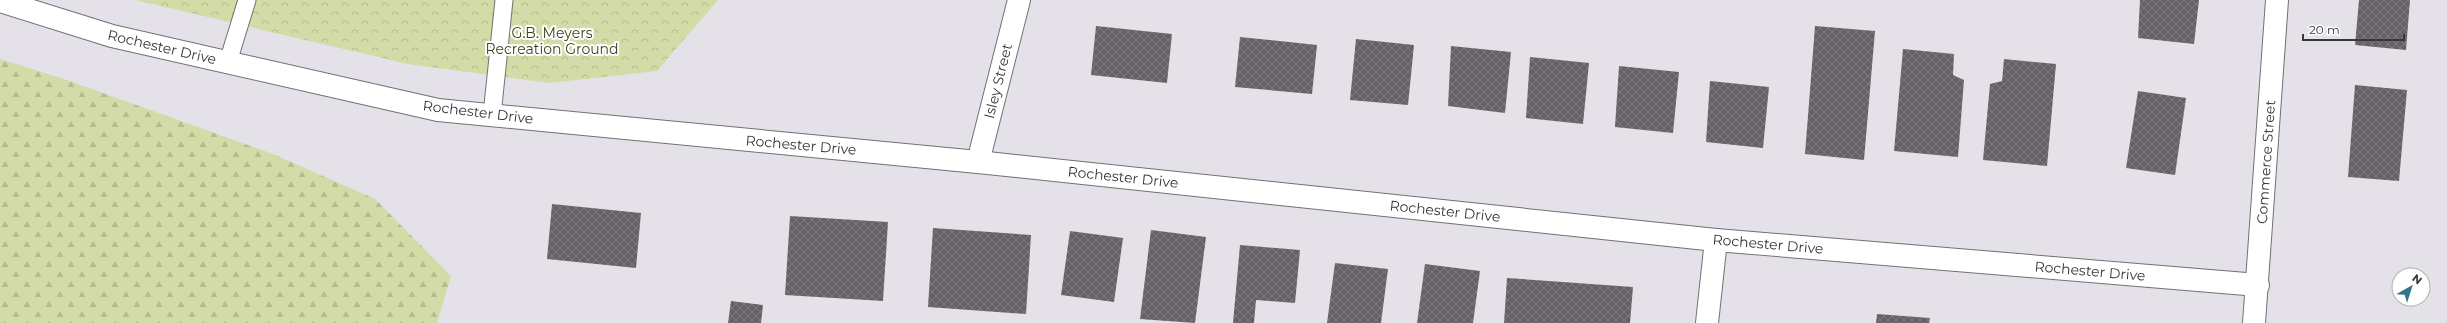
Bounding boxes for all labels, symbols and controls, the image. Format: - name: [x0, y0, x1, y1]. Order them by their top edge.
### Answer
- scale bar: [2303, 16, 2404, 42]
- text: 20 m: [2309, 22, 2340, 37]
- park label: G.B. Meyers Recreation Ground: [485, 24, 619, 58]
- street label: Rochester Drive: [106, 26, 218, 68]
- street label: Isley Street: [980, 41, 1016, 120]
- street label: Rochester Drive: [422, 96, 534, 128]
- street label: Commerce Street: [2253, 99, 2279, 225]
- street label: Rochester Drive: [745, 131, 857, 159]
- street label: Rochester Drive: [1067, 162, 1179, 192]
- street label: Rochester Drive: [1389, 196, 1501, 226]
- street label: Rochester Drive: [1712, 230, 1824, 258]
- street label: Rochester Drive: [2034, 257, 2146, 285]
- north arrow: [2391, 267, 2431, 307]
- text: N: [2409, 271, 2425, 287]

